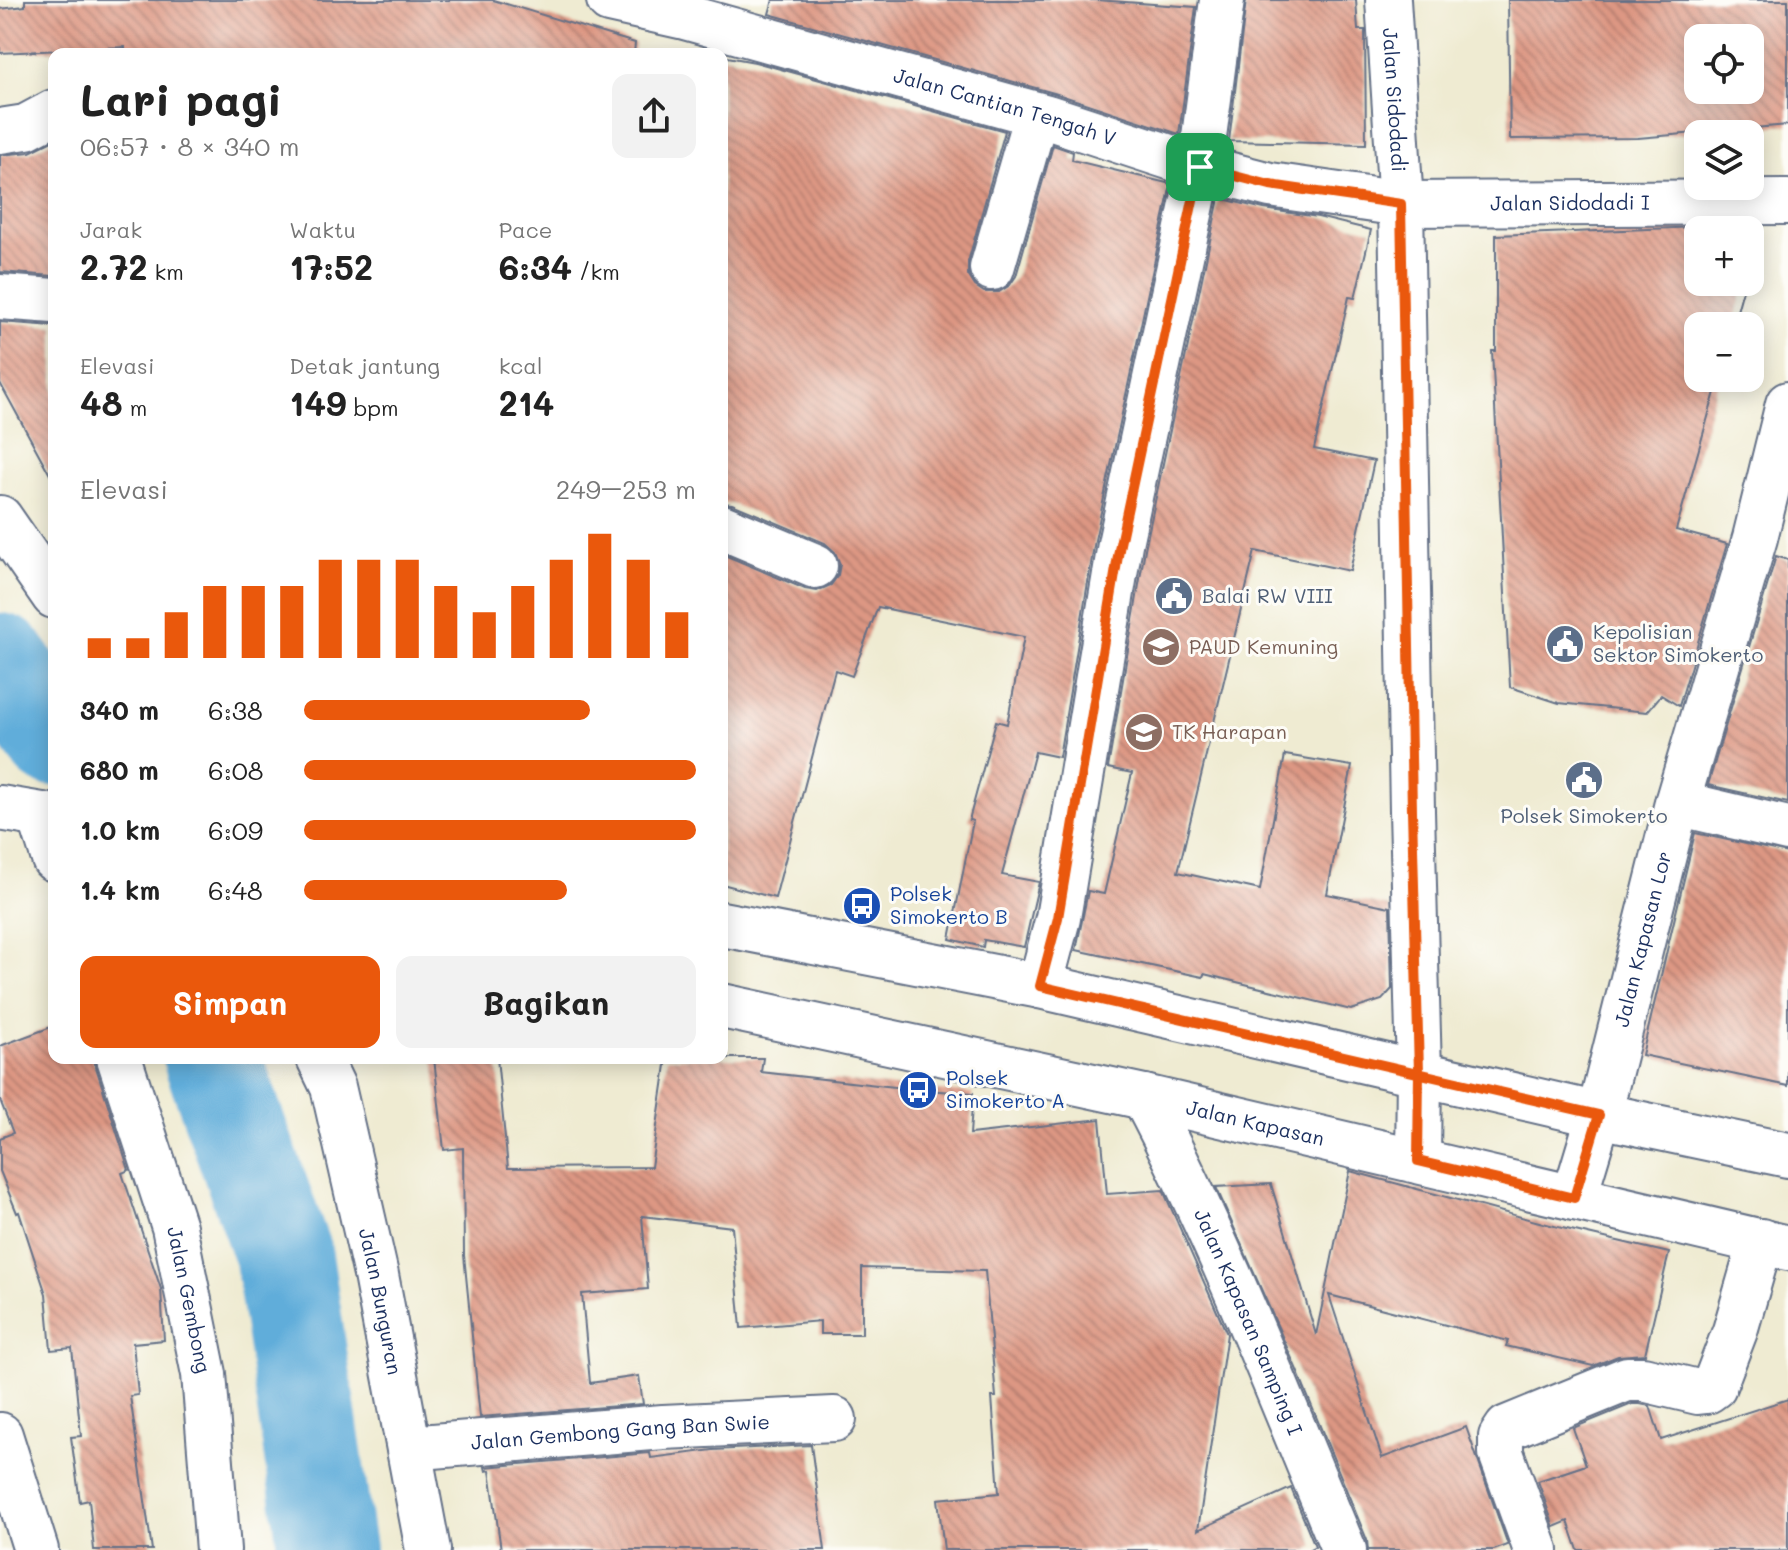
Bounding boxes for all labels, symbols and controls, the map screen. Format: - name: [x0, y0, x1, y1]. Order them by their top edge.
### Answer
- map controls: [1684, 24, 1764, 392]
- button: locate: [1684, 24, 1764, 104]
- street label: Jalan Sidodadi: [1378, 27, 1413, 173]
- street label: Jalan Cantian Tengah V: [891, 61, 1120, 151]
- text: Lari pagi: [80, 70, 282, 127]
- button: share: [612, 74, 696, 158]
- button: layers: [1684, 120, 1764, 200]
- text: 06:57 · 8 × 340 m: [80, 129, 299, 163]
- pin: [1166, 133, 1234, 201]
- icon: arrive: [1178, 145, 1222, 189]
- street label: Jalan Sidodadi I: [1490, 189, 1650, 216]
- text: Jarak: [80, 215, 142, 244]
- text: Waktu: [289, 215, 356, 244]
- text: Pace: [499, 215, 552, 244]
- button: +: [1684, 216, 1764, 296]
- text: 2.72: [80, 244, 147, 289]
- text: 17:52: [289, 244, 373, 289]
- text: 6:34: [499, 244, 572, 289]
- text: km: [147, 257, 184, 286]
- text: /km: [572, 257, 620, 286]
- button: −: [1684, 312, 1764, 392]
- text: Elevasi: [80, 351, 155, 380]
- text: Detak jantung: [289, 351, 440, 380]
- text: kcal: [499, 351, 543, 380]
- text: 48: [80, 380, 123, 425]
- text: 149: [289, 380, 346, 425]
- text: 214: [499, 380, 554, 425]
- text: m: [123, 393, 147, 422]
- text: bpm: [346, 393, 399, 422]
- text: Elevasi: [80, 472, 168, 506]
- text: 249–253 m: [556, 472, 696, 506]
- public building icon: Balai RW VIII: [1153, 575, 1195, 617]
- place label: Balai RW VIII: [1202, 582, 1333, 608]
- place label: Kepolisian Sektor Simokerto: [1593, 618, 1763, 667]
- public building icon: Kepolisian Sektor Simokerto: [1544, 623, 1586, 665]
- school or university icon: PAUD Kemuning: [1140, 626, 1182, 668]
- place label: PAUD Kemuning: [1189, 633, 1338, 659]
- text: 340 m: [80, 693, 159, 727]
- text: 6:38: [208, 693, 263, 727]
- school or university icon: TK Harapan: [1123, 711, 1165, 753]
- place label: TK Harapan: [1172, 718, 1287, 744]
- text: 680 m: [80, 753, 159, 787]
- text: 6:08: [208, 753, 264, 787]
- public building icon: Polsek Simokerto: [1563, 759, 1605, 801]
- place label: Polsek Simokerto: [1500, 802, 1668, 828]
- text: 1.0 km: [80, 813, 160, 847]
- text: 6:09: [208, 813, 263, 847]
- street label: Jalan Kapasan Lor: [1608, 848, 1676, 1029]
- text: 1.4 km: [80, 873, 160, 907]
- text: 6:48: [208, 873, 263, 907]
- place label: Polsek Simokerto B: [890, 880, 1008, 929]
- bus stop icon: Polsek Simokerto B: [841, 885, 883, 927]
- button: Simpan: [80, 956, 380, 1048]
- button: Bagikan: [396, 956, 696, 1048]
- place label: Polsek Simokerto A: [946, 1064, 1065, 1113]
- bus stop icon: Polsek Simokerto A: [897, 1069, 939, 1111]
- street label: Jalan Kapasan: [1184, 1093, 1327, 1151]
- street label: Jalan Kapasan Samping I: [1189, 1204, 1309, 1439]
- street label: Jalan Gembong: [162, 1224, 217, 1375]
- street label: Jalan Bunguran: [354, 1225, 409, 1377]
- street label: Jalan Gembong Gang Ban Swie: [470, 1408, 770, 1455]

